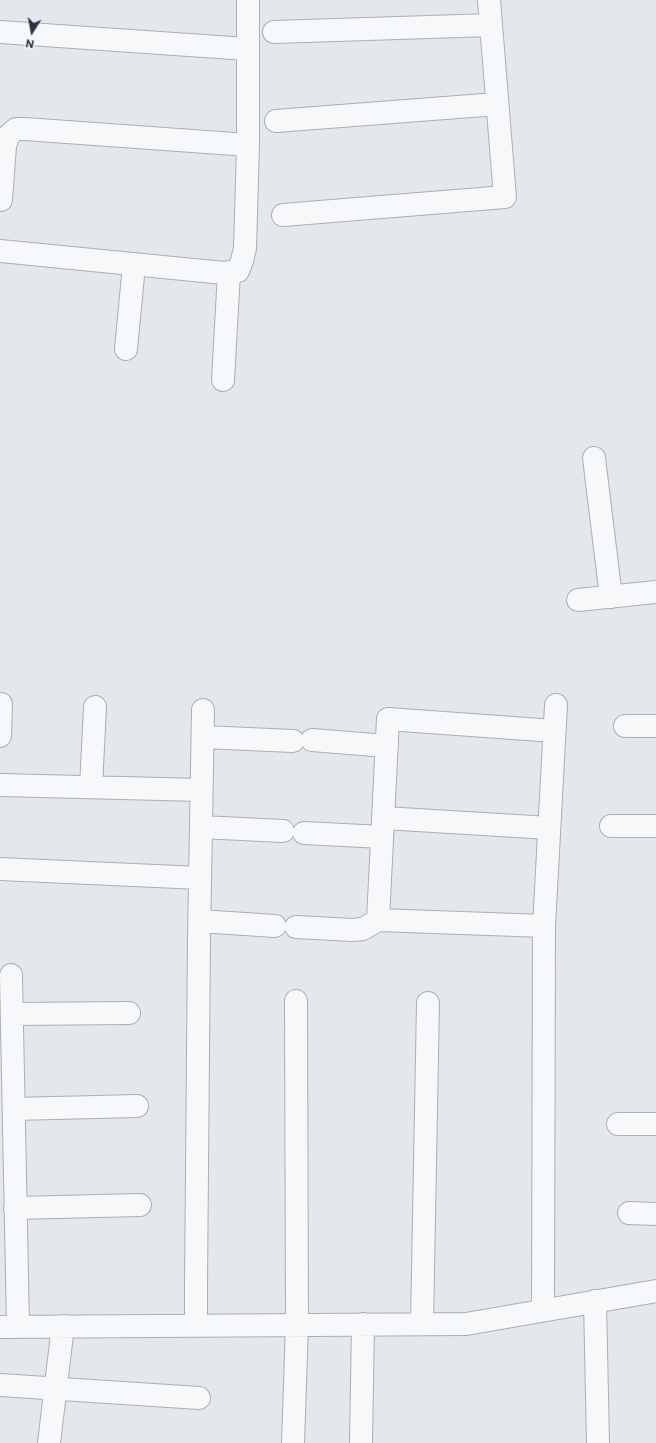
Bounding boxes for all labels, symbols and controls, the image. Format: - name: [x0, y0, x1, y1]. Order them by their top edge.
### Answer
- north arrow: [12, 12, 52, 52]
- text: N: [24, 37, 35, 51]

